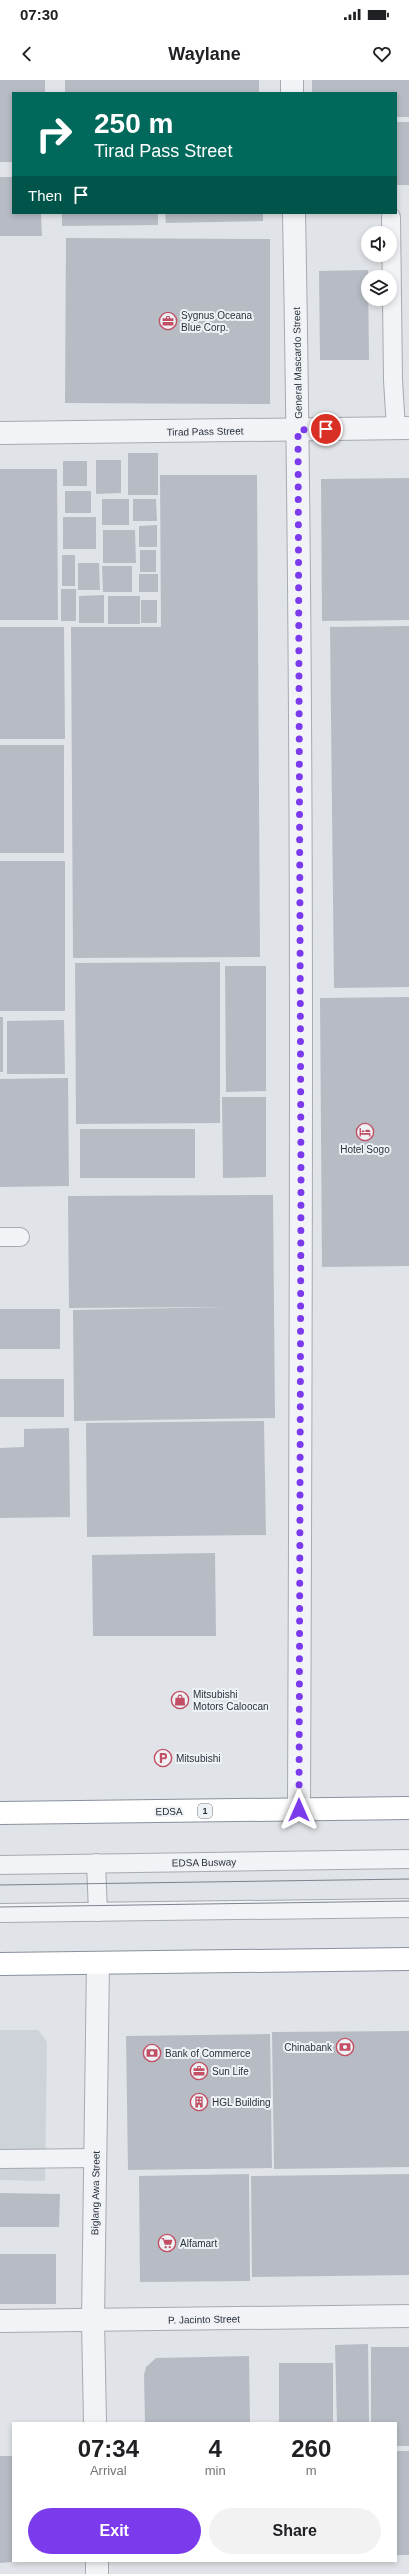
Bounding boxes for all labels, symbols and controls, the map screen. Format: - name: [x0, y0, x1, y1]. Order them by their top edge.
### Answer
- text: 07:30: [20, 6, 58, 23]
- icon: back: [16, 43, 38, 65]
- icon: heart: [371, 43, 393, 65]
- text: Waylane: [168, 44, 241, 64]
- icon: right: [28, 108, 80, 160]
- text: 250 m: [94, 108, 173, 139]
- text: Tirad Pass Street: [94, 141, 232, 161]
- icon: arrive: [70, 184, 92, 206]
- text: Then: [28, 187, 62, 204]
- map controls: [361, 226, 397, 306]
- button: sound: [361, 226, 397, 262]
- button: layers: [361, 270, 397, 306]
- street label: General Mascardo Street: [291, 307, 304, 419]
- place label: Sygnus Oceana Blue Corp.: [181, 310, 253, 333]
- office icon: Sygnus Oceana Blue Corp.: [158, 311, 178, 331]
- pin: [309, 412, 343, 446]
- icon: arrive: [315, 418, 337, 440]
- street label: Tirad Pass Street: [166, 425, 244, 438]
- hotel icon: Hotel Sogo: [355, 1122, 375, 1142]
- place label: Hotel Sogo: [340, 1144, 390, 1155]
- place label: Mitsubishi Motors Caloocan: [193, 1689, 269, 1712]
- shop icon: Mitsubishi Motors Caloocan: [170, 1690, 190, 1710]
- parking icon: Mitsubishi: [153, 1748, 173, 1768]
- place label: Mitsubishi: [176, 1753, 220, 1764]
- position arrow: [278, 1789, 320, 1831]
- road number: 1: [198, 1804, 212, 1818]
- street label: EDSA: [155, 1806, 183, 1817]
- street label: EDSA Busway: [172, 1856, 236, 1869]
- bank icon: Chinabank: [335, 2037, 355, 2057]
- place label: Chinabank: [284, 2042, 333, 2053]
- bank icon: Bank of Commerce: [142, 2043, 162, 2063]
- place label: Bank of Commerce: [165, 2048, 251, 2059]
- office icon: Sun Life: [189, 2061, 209, 2081]
- place label: Sun Life: [212, 2066, 249, 2077]
- building icon: HGL Building: [189, 2092, 209, 2112]
- place label: HGL Building: [212, 2097, 271, 2108]
- street label: Biglang Awa Street: [89, 2151, 102, 2235]
- supermarket icon: Alfamart: [157, 2233, 177, 2253]
- place label: Alfamart: [180, 2238, 217, 2249]
- street label: P. Jacinto Street: [168, 2313, 240, 2326]
- text: 07:34: [78, 2435, 139, 2462]
- text: 4: [208, 2435, 222, 2462]
- text: 260: [291, 2435, 331, 2462]
- text: Arrival: [90, 2463, 127, 2478]
- text: min: [205, 2463, 226, 2478]
- text: m: [306, 2463, 317, 2478]
- button: Exit: [28, 2508, 201, 2554]
- button: Share: [209, 2508, 381, 2554]

